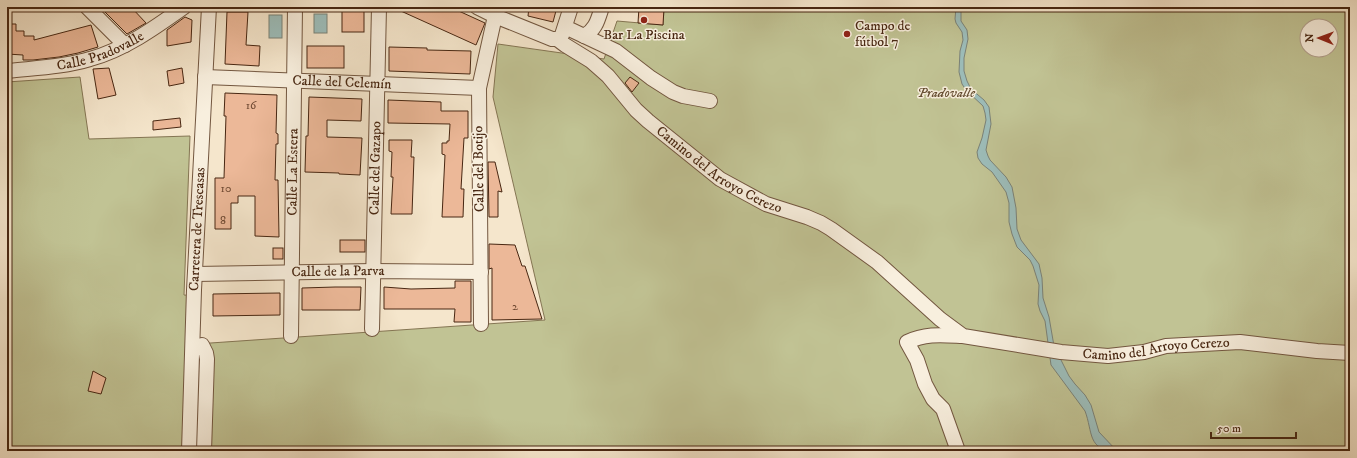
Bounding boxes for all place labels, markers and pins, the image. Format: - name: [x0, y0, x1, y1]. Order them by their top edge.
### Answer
- marker: Bar La Piscina: [639, 15, 649, 25]
- place label: Campo de fútbol 7: [855, 17, 911, 51]
- place label: Bar La Piscina: [603, 26, 685, 44]
- marker: Campo de fútbol 7: [842, 29, 852, 39]

